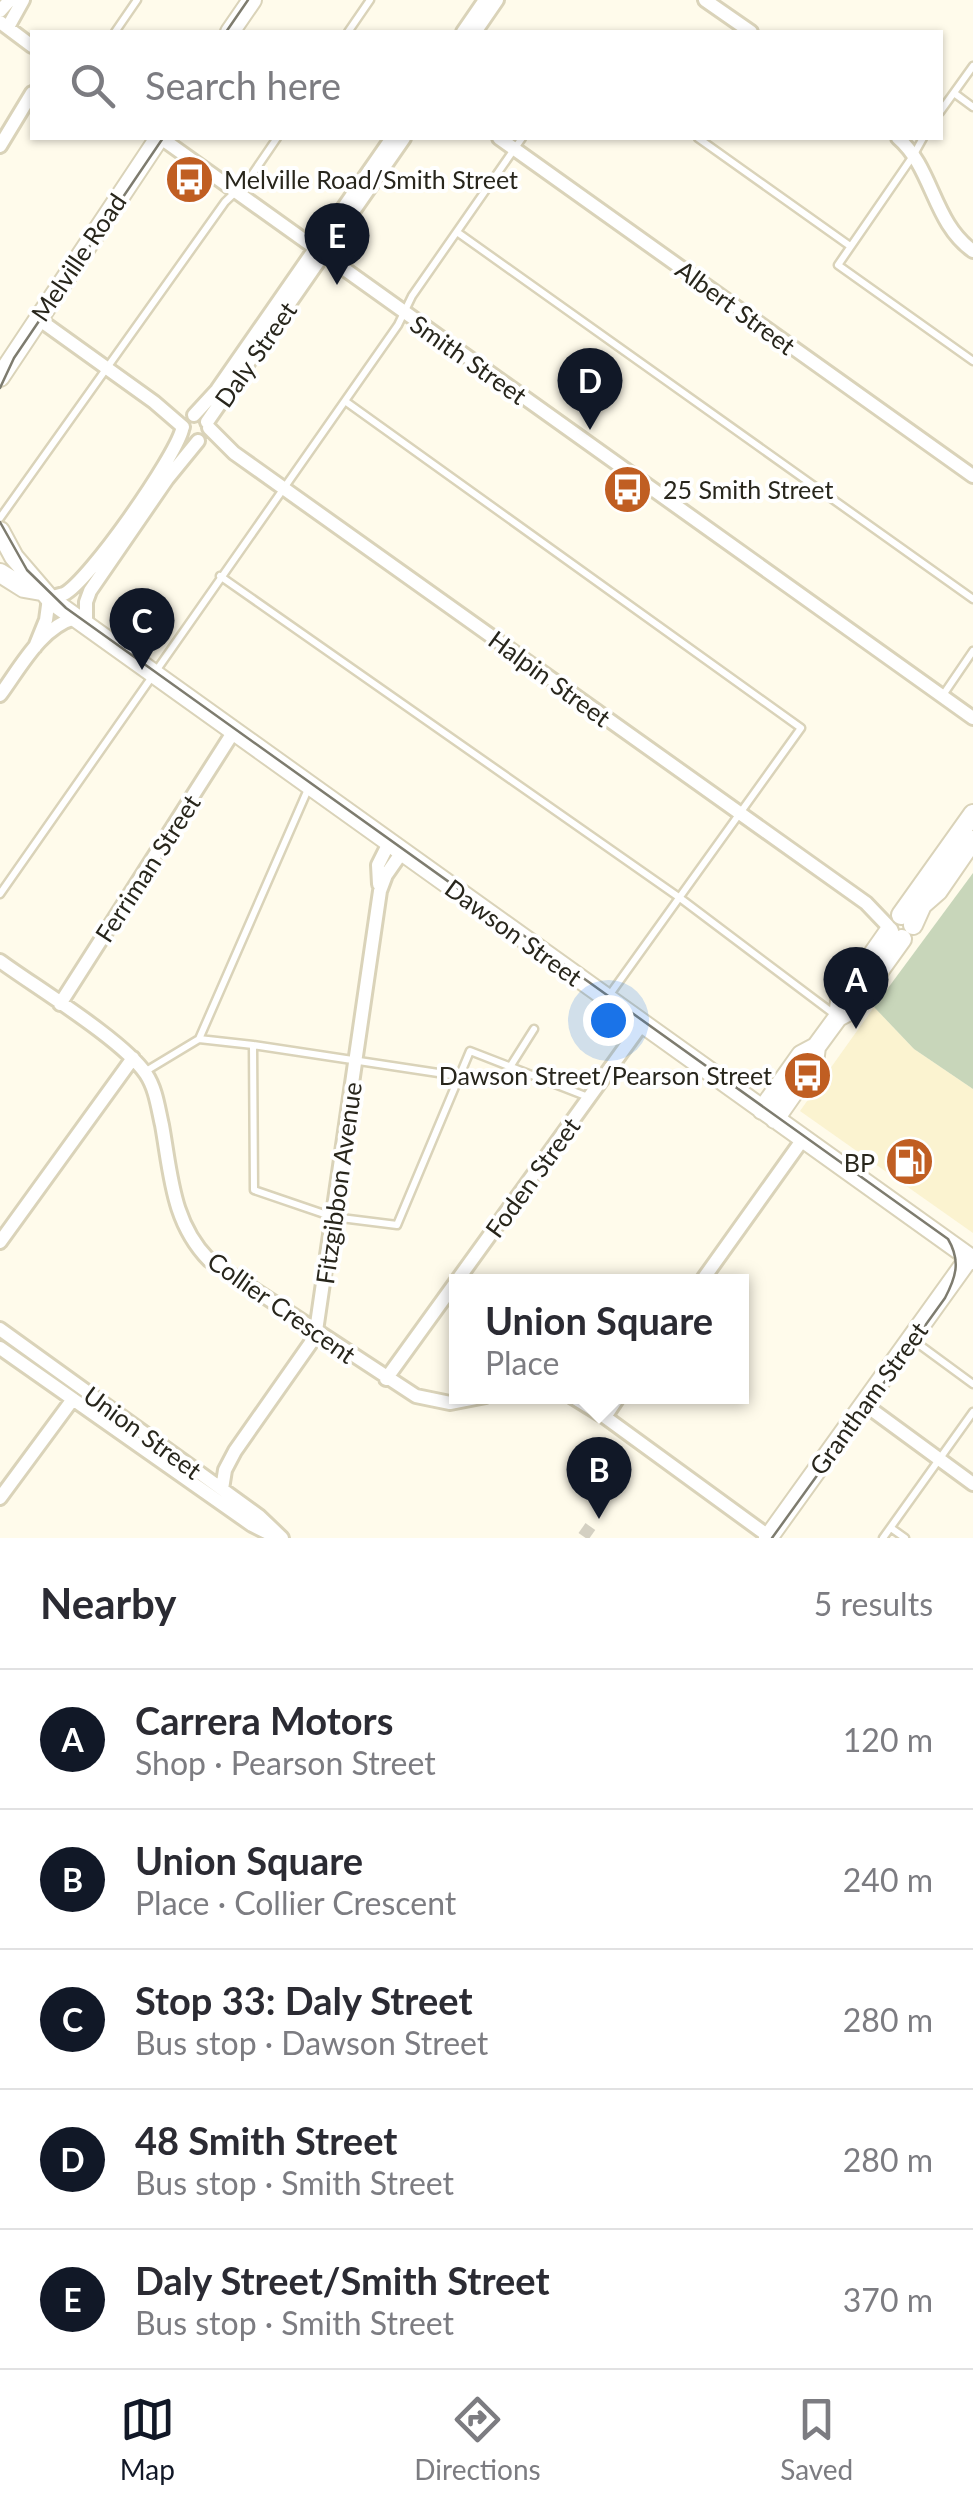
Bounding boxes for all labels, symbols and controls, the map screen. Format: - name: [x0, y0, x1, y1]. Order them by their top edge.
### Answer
- search box: [30, 30, 943, 140]
- icon: search: [65, 58, 120, 113]
- text: Search here: [145, 62, 341, 108]
- bus stop icon: Melville Road/Smith Street: [163, 153, 215, 205]
- place label: Melville Road/Smith Street: [224, 164, 518, 194]
- street label: Melville Road: [24, 187, 132, 327]
- pin: E: [304, 202, 370, 285]
- street label: Albert Street: [670, 254, 802, 360]
- street label: Daly Street: [208, 296, 302, 412]
- street label: Smith Street: [405, 308, 533, 410]
- pin: D: [558, 348, 622, 430]
- bus stop icon: 25 Smith Street: [602, 463, 654, 515]
- place label: 25 Smith Street: [663, 474, 833, 504]
- pin: C: [110, 588, 174, 670]
- street label: Halpin Street: [483, 624, 617, 732]
- street label: Ferriman Street: [88, 789, 206, 947]
- street label: Dawson Street: [440, 872, 588, 992]
- pin: A: [824, 946, 888, 1029]
- your location: [583, 995, 634, 1046]
- bus stop icon: Dawson Street/Pearson Street: [781, 1049, 833, 1101]
- place label: Dawson Street/Pearson Street: [439, 1060, 772, 1090]
- street label: Fitzgibbon Avenue: [309, 1080, 367, 1286]
- street label: Foden Street: [479, 1111, 585, 1243]
- fuel station icon: BP: [884, 1136, 936, 1188]
- place label: BP: [844, 1147, 875, 1177]
- street label: Collier Crescent: [202, 1245, 362, 1369]
- popup: [449, 1274, 749, 1404]
- text: Union Square: [485, 1297, 713, 1343]
- street label: Grantham Street: [803, 1316, 933, 1480]
- text: Place: [485, 1343, 559, 1382]
- street label: Union Street: [78, 1379, 208, 1485]
- pin: B: [566, 1436, 632, 1519]
- text: Nearby: [40, 1578, 177, 1628]
- text: 5 results: [814, 1584, 933, 1623]
- text: Carrera Motors: [135, 1697, 393, 1743]
- text: A: [61, 1720, 84, 1759]
- text: 120 m: [843, 1720, 933, 1759]
- text: Shop · Pearson Street: [135, 1743, 436, 1782]
- text: Union Square: [135, 1837, 363, 1883]
- text: B: [62, 1860, 83, 1899]
- text: 240 m: [843, 1860, 933, 1899]
- text: Place · Collier Crescent: [135, 1883, 456, 1922]
- text: Stop 33: Daly Street: [135, 1977, 473, 2023]
- text: C: [62, 2000, 83, 2039]
- text: 280 m: [843, 2000, 933, 2039]
- text: Bus stop · Dawson Street: [135, 2023, 488, 2062]
- text: 48 Smith Street: [135, 2117, 397, 2163]
- text: D: [60, 2140, 85, 2179]
- text: 280 m: [843, 2140, 933, 2179]
- text: Bus stop · Smith Street: [135, 2163, 454, 2202]
- text: Daly Street/Smith Street: [135, 2257, 550, 2303]
- text: E: [63, 2280, 82, 2319]
- text: 370 m: [843, 2280, 933, 2319]
- text: Bus stop · Smith Street: [135, 2303, 454, 2342]
- tab: Map: [120, 2392, 175, 2486]
- tab: Directions: [414, 2392, 541, 2486]
- tab: Saved: [780, 2392, 853, 2486]

